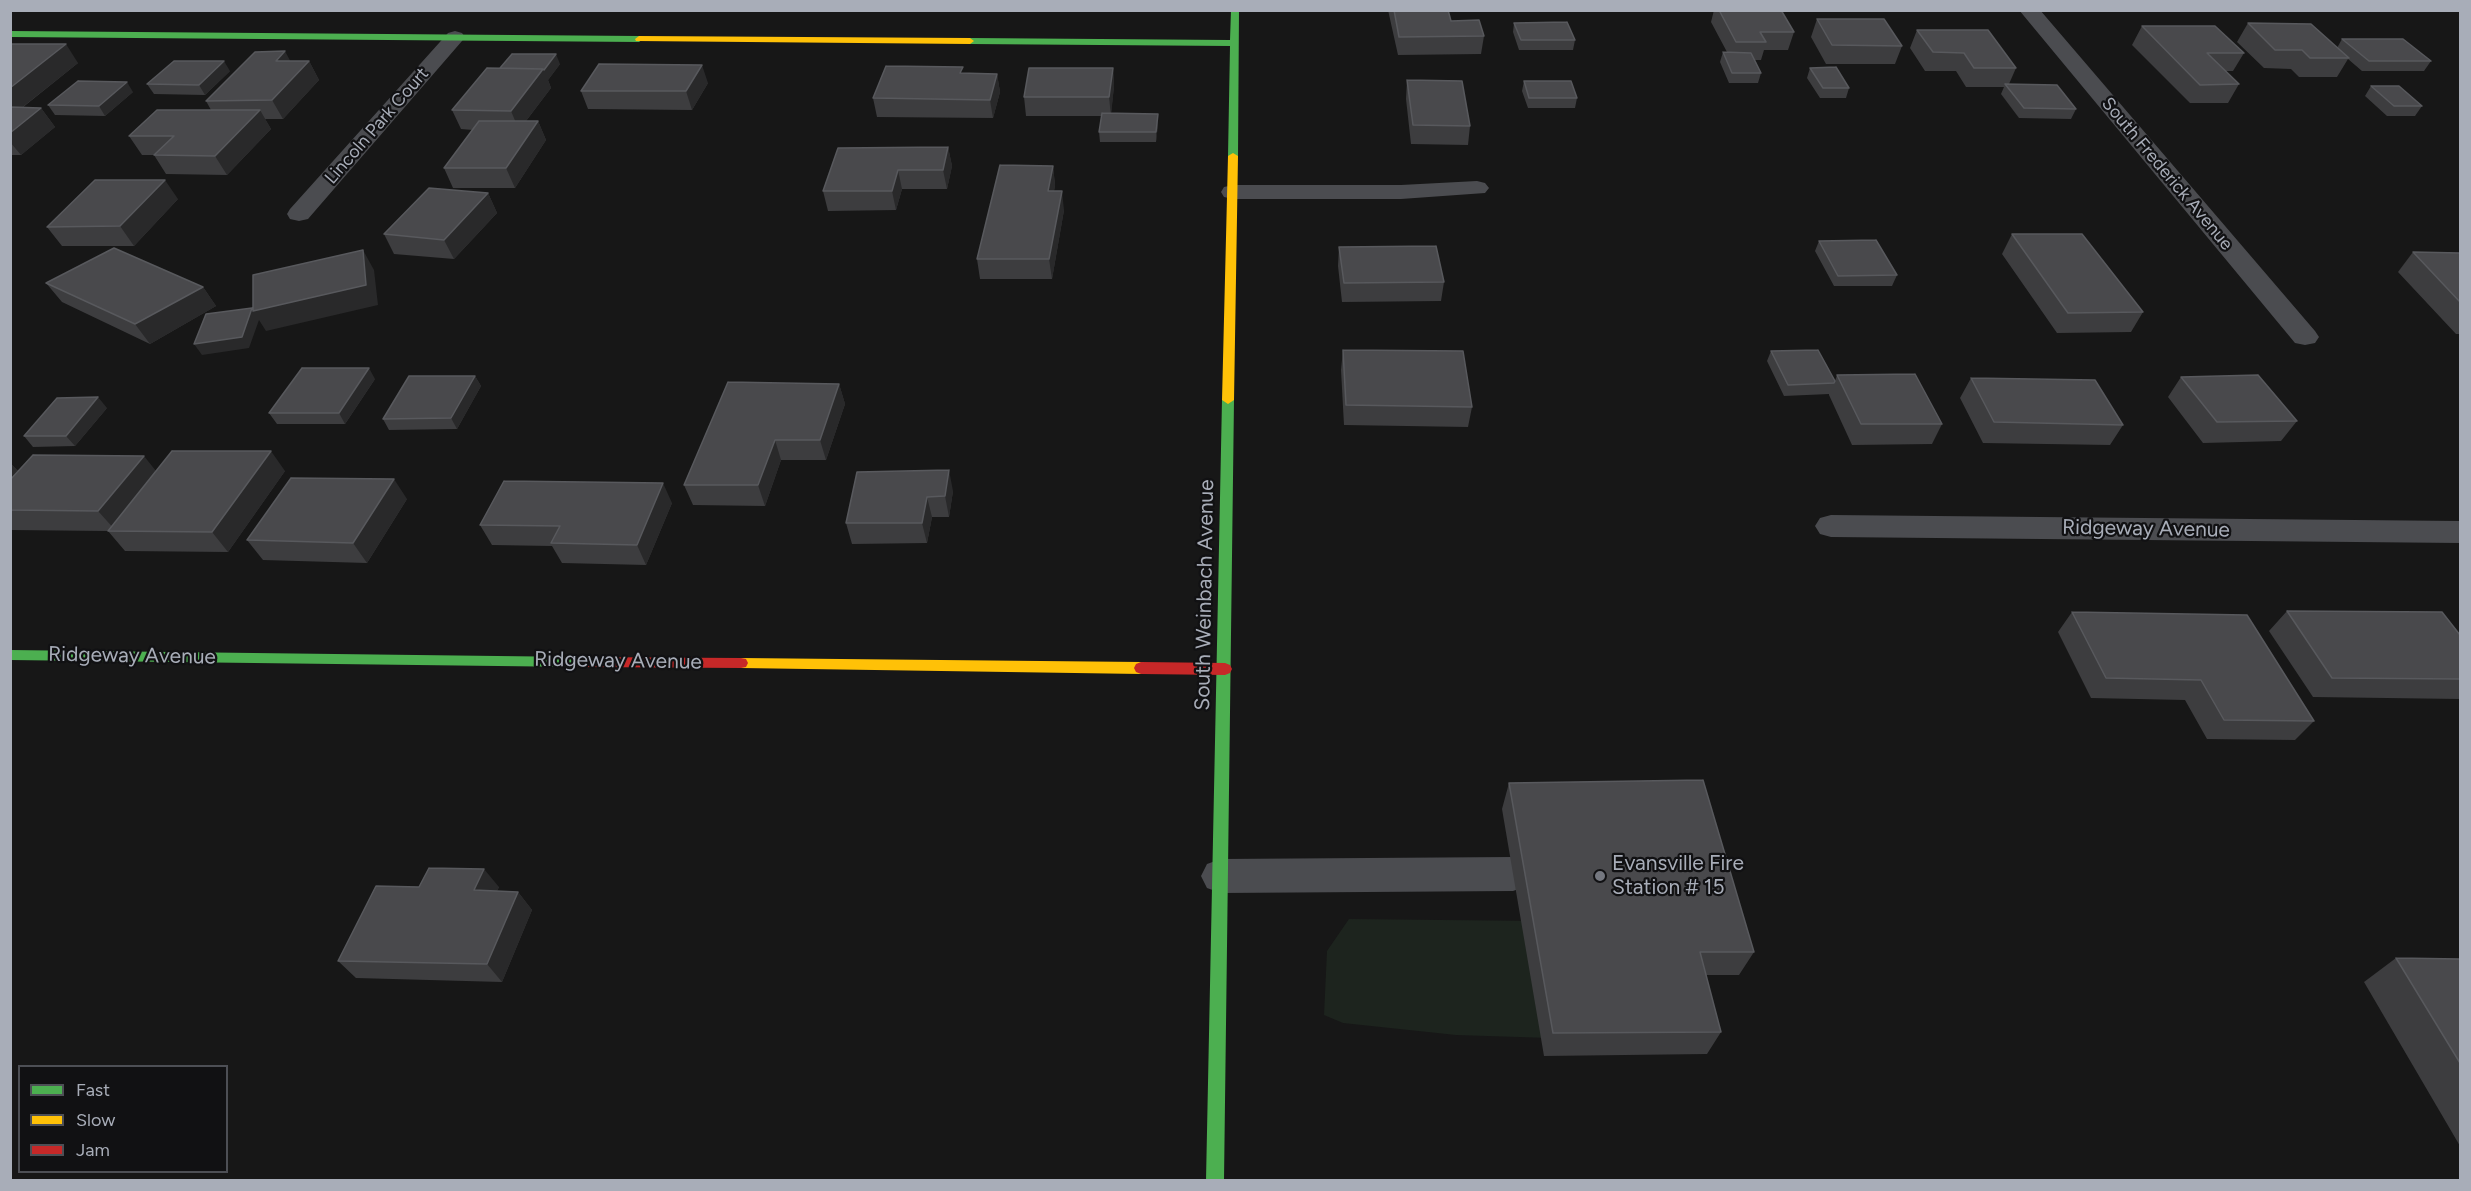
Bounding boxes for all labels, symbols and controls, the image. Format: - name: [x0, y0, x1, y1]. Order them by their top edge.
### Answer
- street label: Lincoln Park Court: [321, 63, 433, 189]
- street label: South Frederick Avenue: [2097, 93, 2237, 255]
- street label: South Weinbach Avenue: [1190, 479, 1220, 711]
- street label: Ridgeway Avenue: [2062, 515, 2230, 543]
- street label: Ridgeway Avenue: [48, 642, 216, 670]
- street label: Ridgeway Avenue: [534, 647, 702, 675]
- place label: Evansville Fire Station # 15: [1612, 851, 1744, 901]
- marker: Evansville Fire Station # 15: [1593, 869, 1607, 883]
- legend: [18, 1065, 228, 1173]
- text: Fast: [76, 1079, 110, 1101]
- text: Slow: [76, 1109, 115, 1131]
- text: Jam: [76, 1139, 110, 1161]

